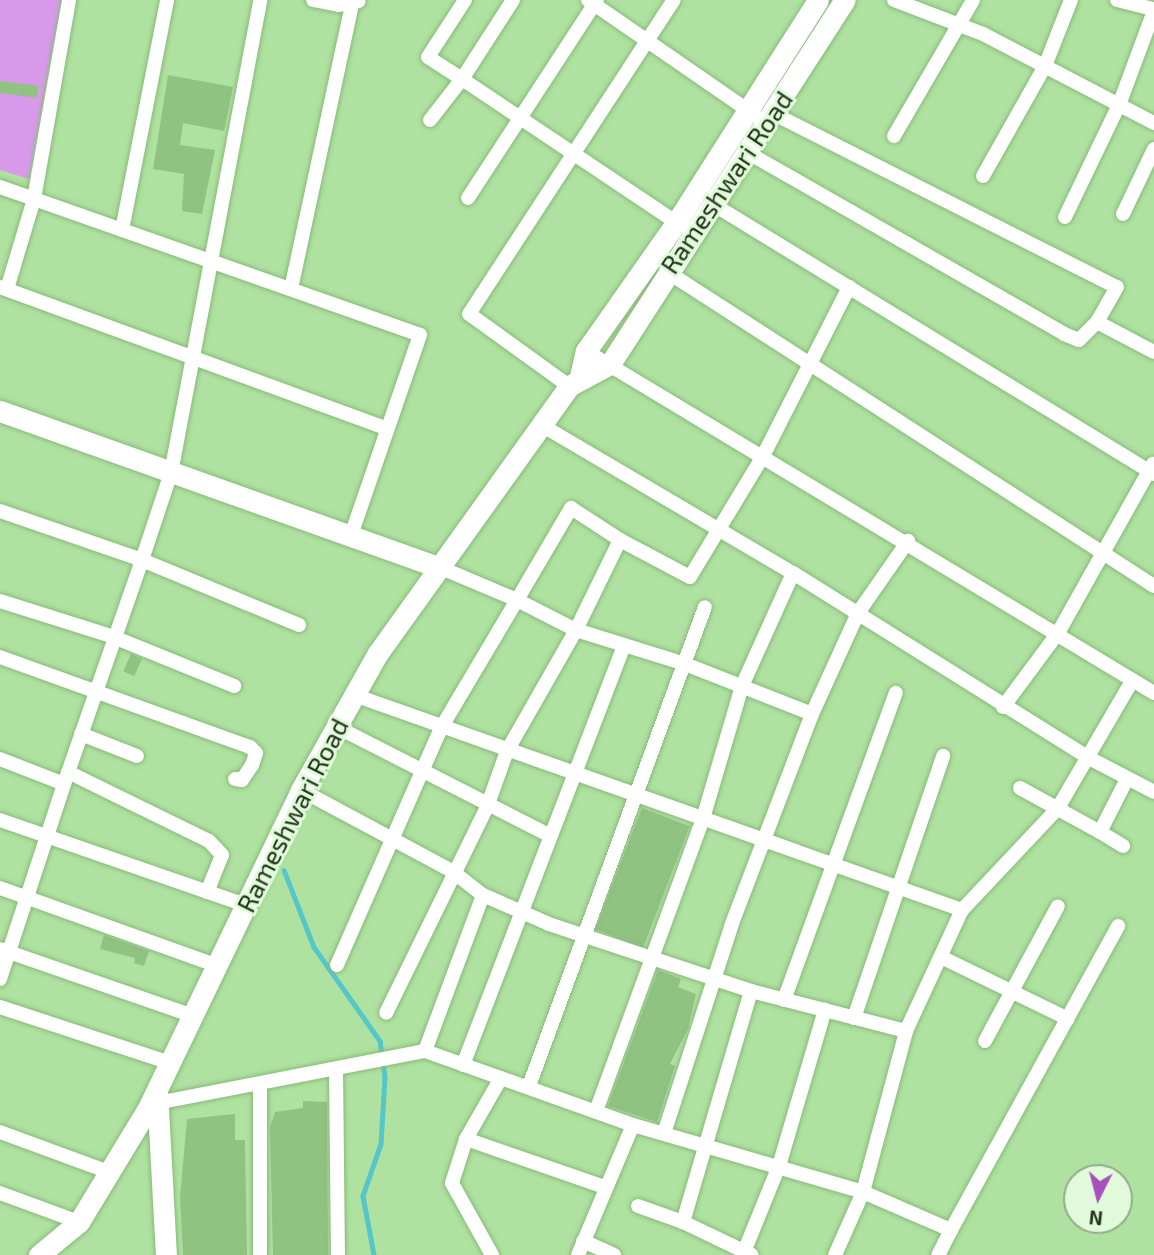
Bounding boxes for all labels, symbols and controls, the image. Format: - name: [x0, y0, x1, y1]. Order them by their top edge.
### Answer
- street label: Rameshwari Road: [653, 85, 799, 279]
- street label: Rameshwari Road: [230, 713, 354, 917]
- north arrow: [1063, 1164, 1133, 1234]
- text: N: [1088, 1206, 1104, 1231]

